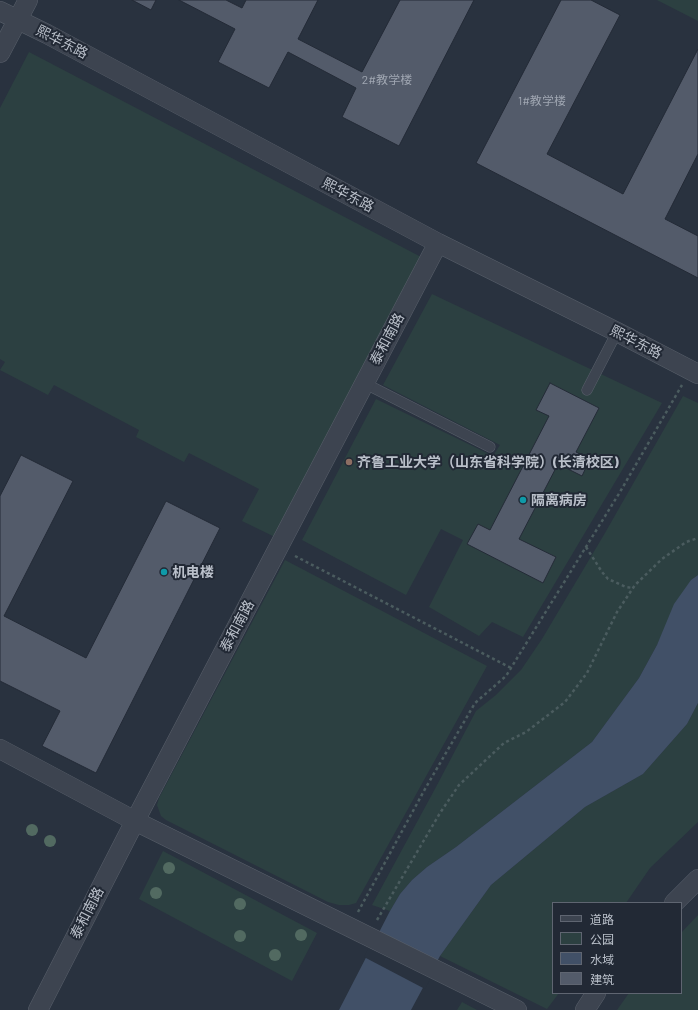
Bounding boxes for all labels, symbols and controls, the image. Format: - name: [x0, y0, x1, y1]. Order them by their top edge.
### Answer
- street label: 熙华东路: [33, 22, 91, 62]
- house number: 2#教学楼: [362, 73, 412, 87]
- house number: 1#教学楼: [518, 94, 566, 108]
- street label: 熙华东路: [319, 174, 377, 216]
- street label: 泰和南路: [366, 310, 408, 368]
- street label: 熙华东路: [607, 322, 665, 362]
- place label: 齐鲁工业大学（山东省科学院）(长清校区): [357, 454, 619, 470]
- marker: 齐鲁工业大学（山东省科学院）(长清校区): [344, 457, 354, 467]
- place label: 隔离病房: [531, 492, 587, 508]
- marker: 隔离病房: [518, 495, 528, 505]
- place label: 机电楼: [172, 564, 214, 580]
- marker: 机电楼: [159, 567, 169, 577]
- street label: 泰和南路: [216, 597, 258, 655]
- street label: 泰和南路: [67, 884, 107, 942]
- legend: [552, 902, 682, 994]
- text: 道路: [590, 912, 614, 926]
- text: 公园: [590, 932, 614, 946]
- text: 水域: [590, 952, 614, 966]
- text: 建筑: [590, 972, 614, 986]

